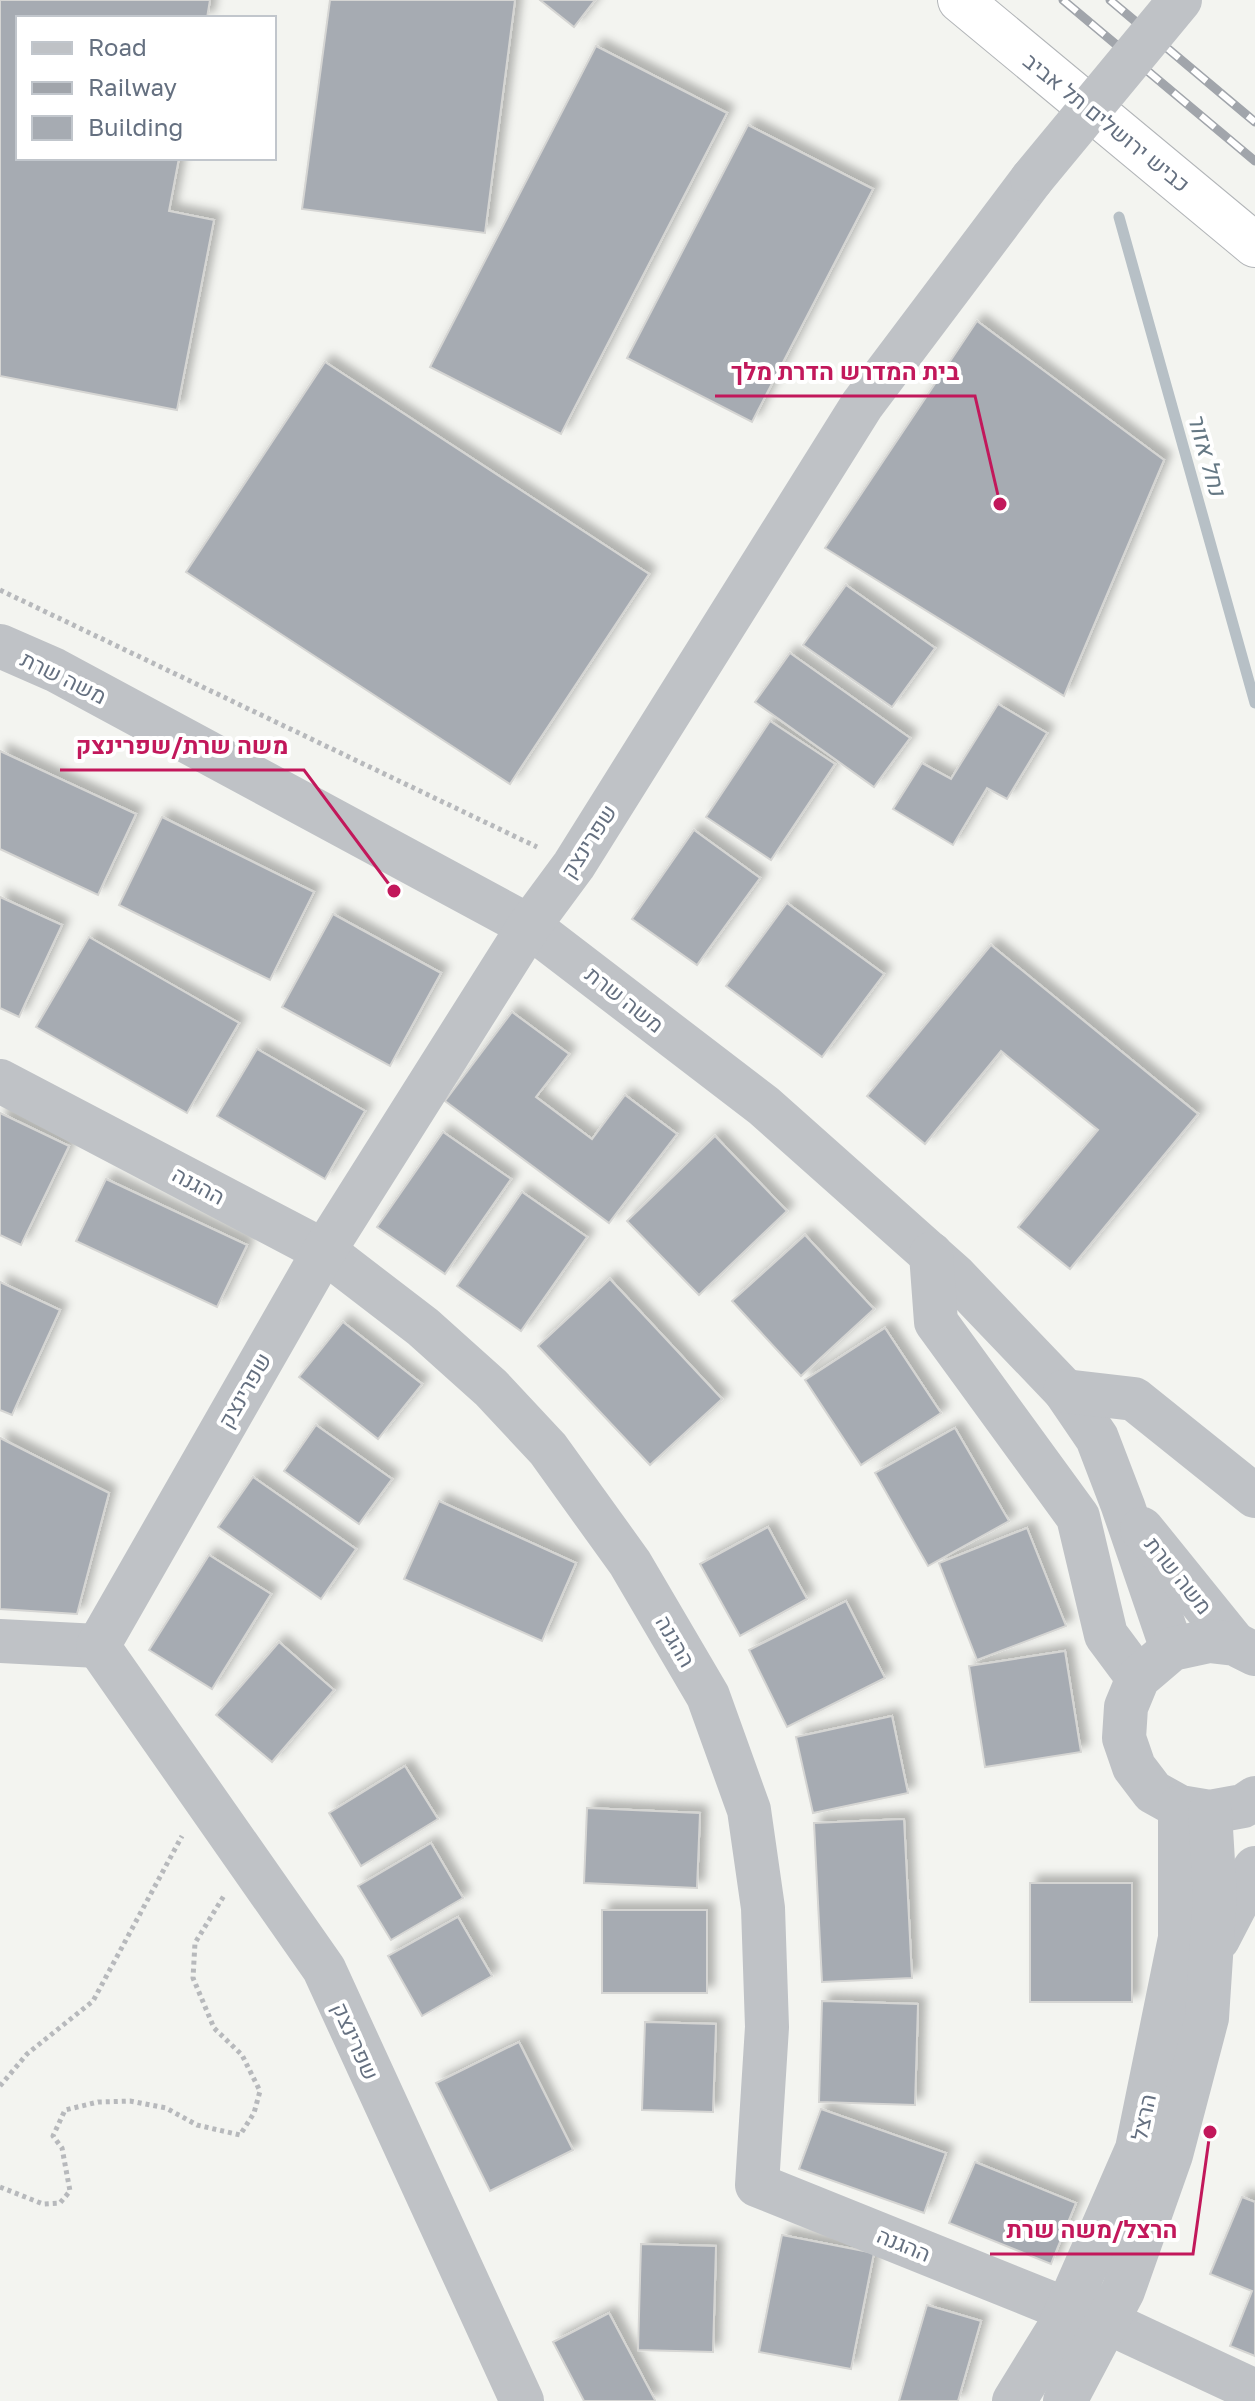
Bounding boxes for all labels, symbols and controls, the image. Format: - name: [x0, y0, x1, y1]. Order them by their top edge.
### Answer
- legend: [16, 16, 276, 160]
- text: Road: [88, 32, 147, 61]
- street label: כביש ירושלים תל אביב: [1018, 47, 1196, 197]
- text: Railway: [88, 72, 177, 101]
- text: Building: [88, 112, 183, 141]
- callout: בית המדרש הדרת מלך: [715, 348, 975, 396]
- text: בית המדרש הדרת מלך: [731, 356, 959, 385]
- water label: נחל אזור: [1182, 409, 1234, 501]
- street label: משה שרת: [17, 645, 111, 709]
- callout: משה שרת/שפרינצק: [60, 722, 304, 770]
- text: משה שרת/שפרינצק: [76, 730, 288, 759]
- street label: שפרינצק: [554, 799, 622, 883]
- street label: משה שרת: [580, 960, 670, 1038]
- street label: ההגנה: [168, 1160, 230, 1210]
- street label: שפרינצק: [212, 1348, 276, 1432]
- street label: משה שרת: [1140, 1531, 1218, 1619]
- street label: ההגנה: [650, 1610, 702, 1672]
- street label: שפרינצק: [327, 1998, 385, 2084]
- street label: הרצל: [1125, 2091, 1161, 2143]
- callout: הרצל/משה שרת: [990, 2206, 1193, 2254]
- text: הרצל/משה שרת: [1007, 2214, 1177, 2243]
- street label: ההגנה: [873, 2221, 935, 2267]

